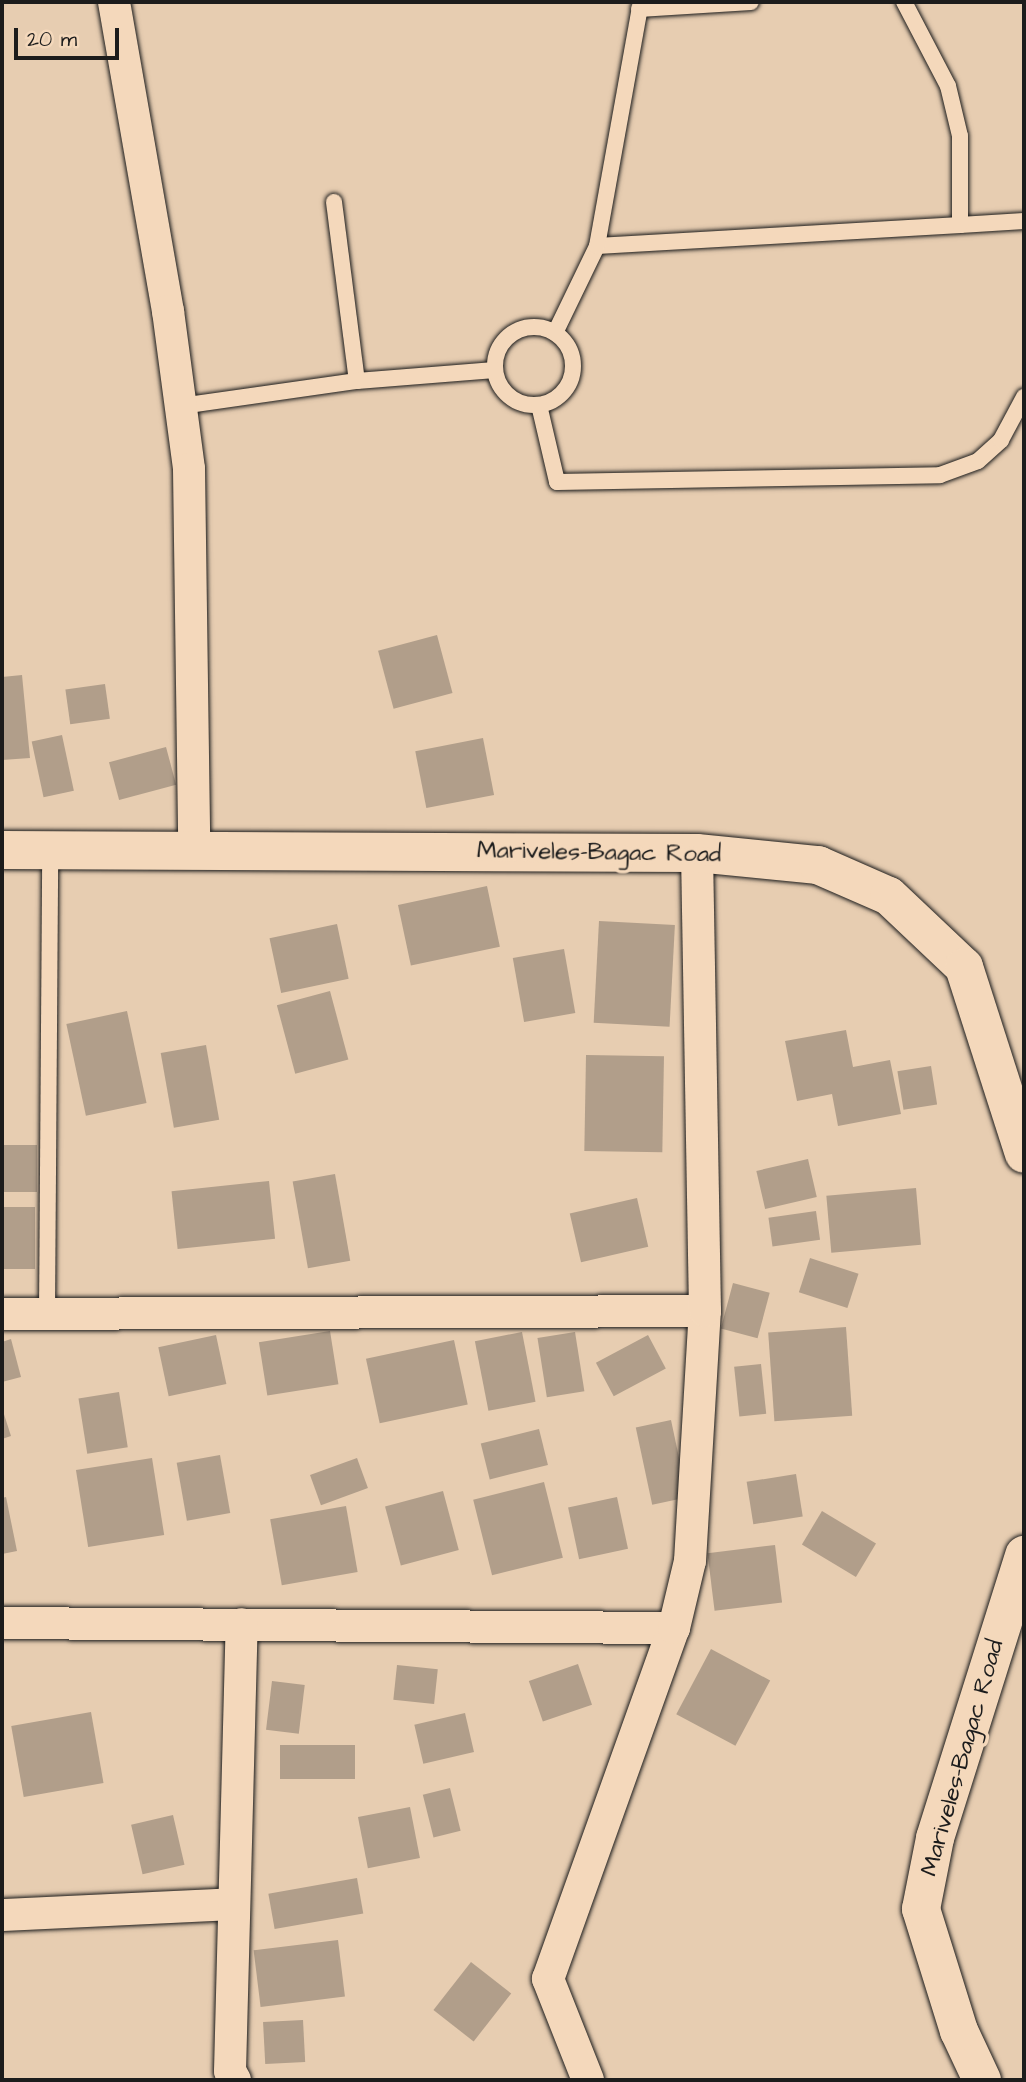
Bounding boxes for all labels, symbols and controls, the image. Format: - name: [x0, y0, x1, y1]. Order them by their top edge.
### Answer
- scale bar: [18, 14, 122, 58]
- text: 20 m: [27, 25, 77, 54]
- street label: Mariveles-Bagac Road: [477, 836, 721, 870]
- street label: Mariveles-Bagac Road: [915, 1637, 1011, 1879]

